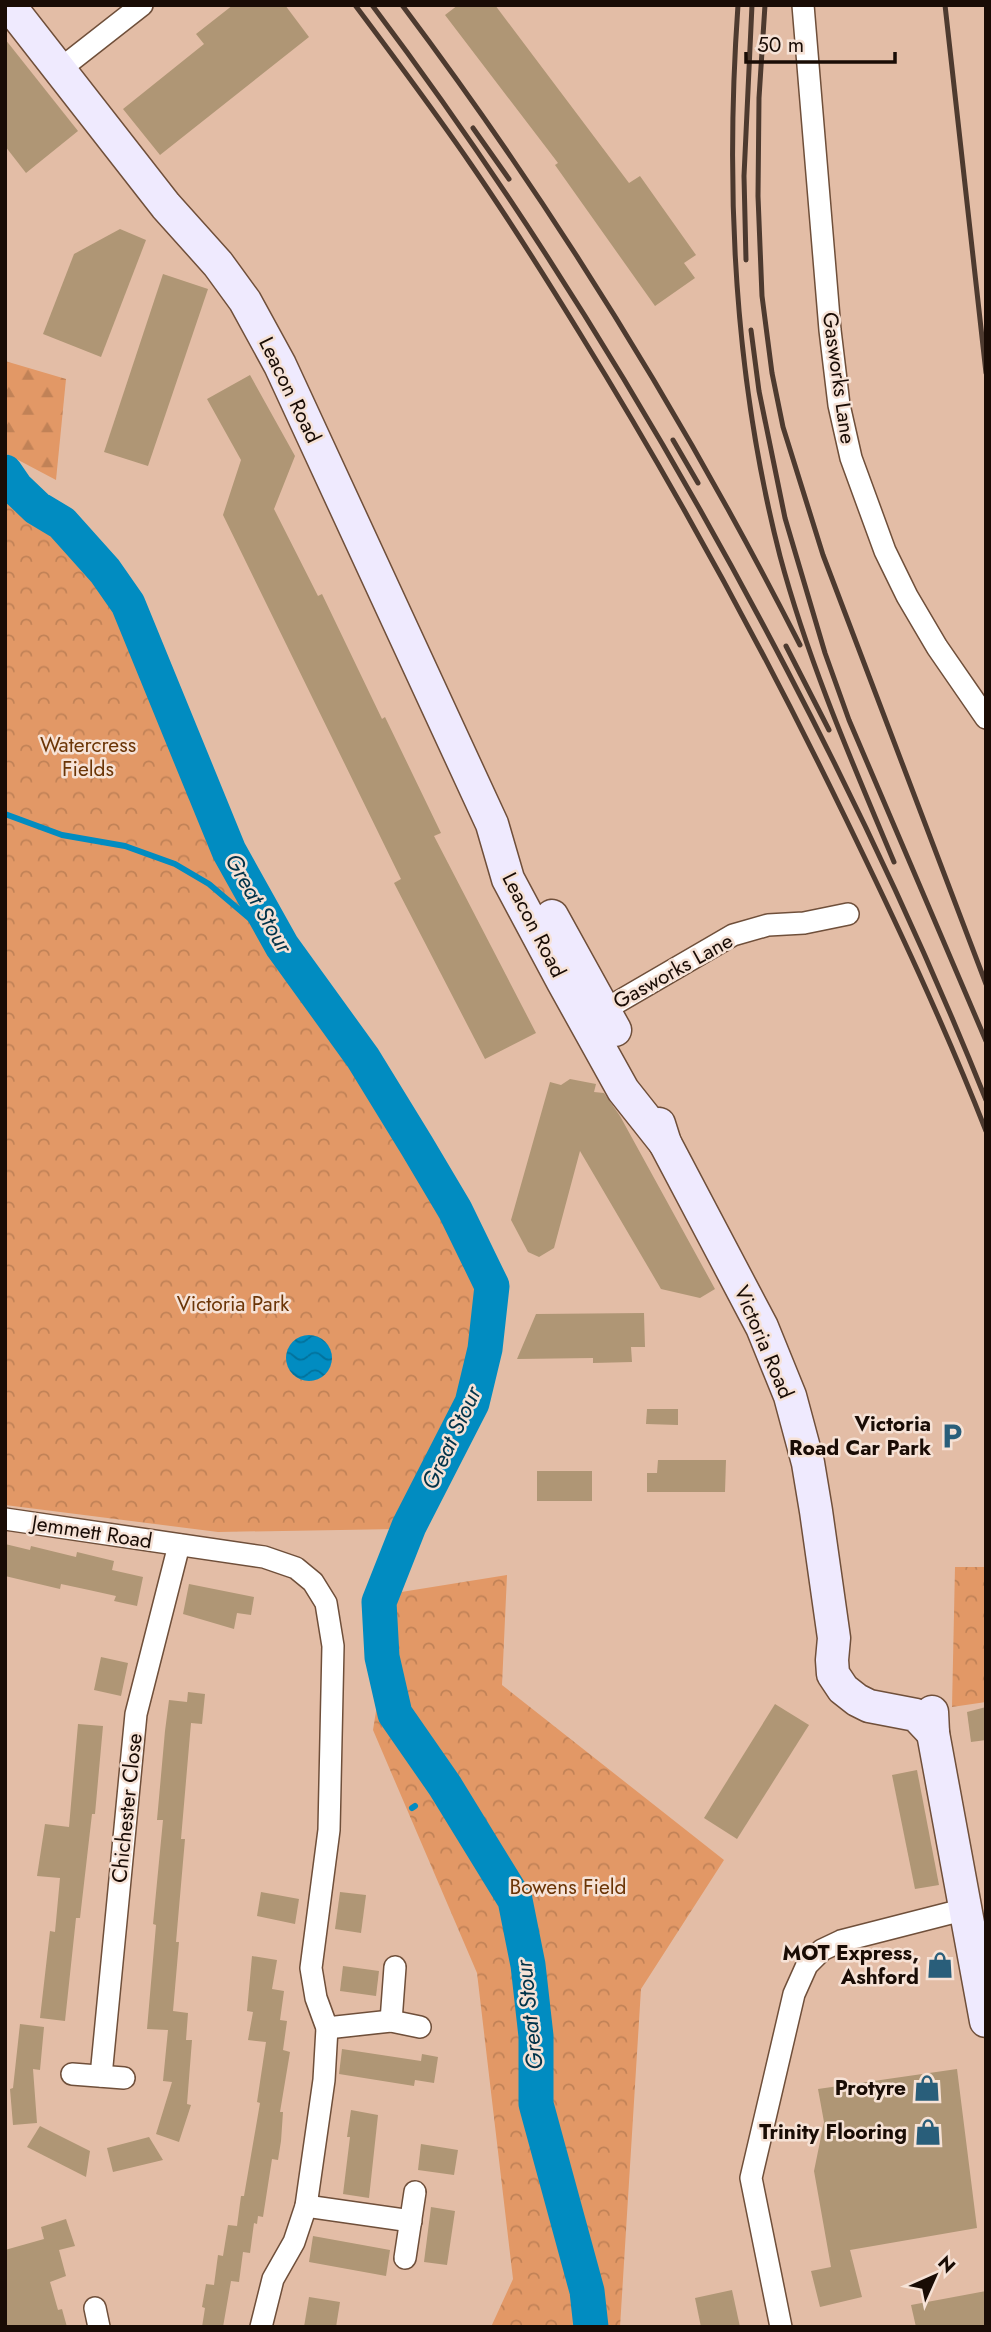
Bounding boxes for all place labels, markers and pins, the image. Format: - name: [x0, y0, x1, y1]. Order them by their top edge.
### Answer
- place label: Victoria Road Car Park: [789, 1409, 931, 1463]
- parking icon: Victoria Road Car Park: [937, 1421, 967, 1451]
- place label: MOT Express, Ashford: [783, 1938, 919, 1992]
- shop icon: MOT Express, Ashford: [925, 1950, 955, 1980]
- place label: Protyre: [835, 2073, 906, 2103]
- shop icon: Protyre: [912, 2073, 942, 2103]
- place label: Trinity Flooring: [759, 2117, 907, 2147]
- shop icon: Trinity Flooring: [913, 2117, 943, 2147]

